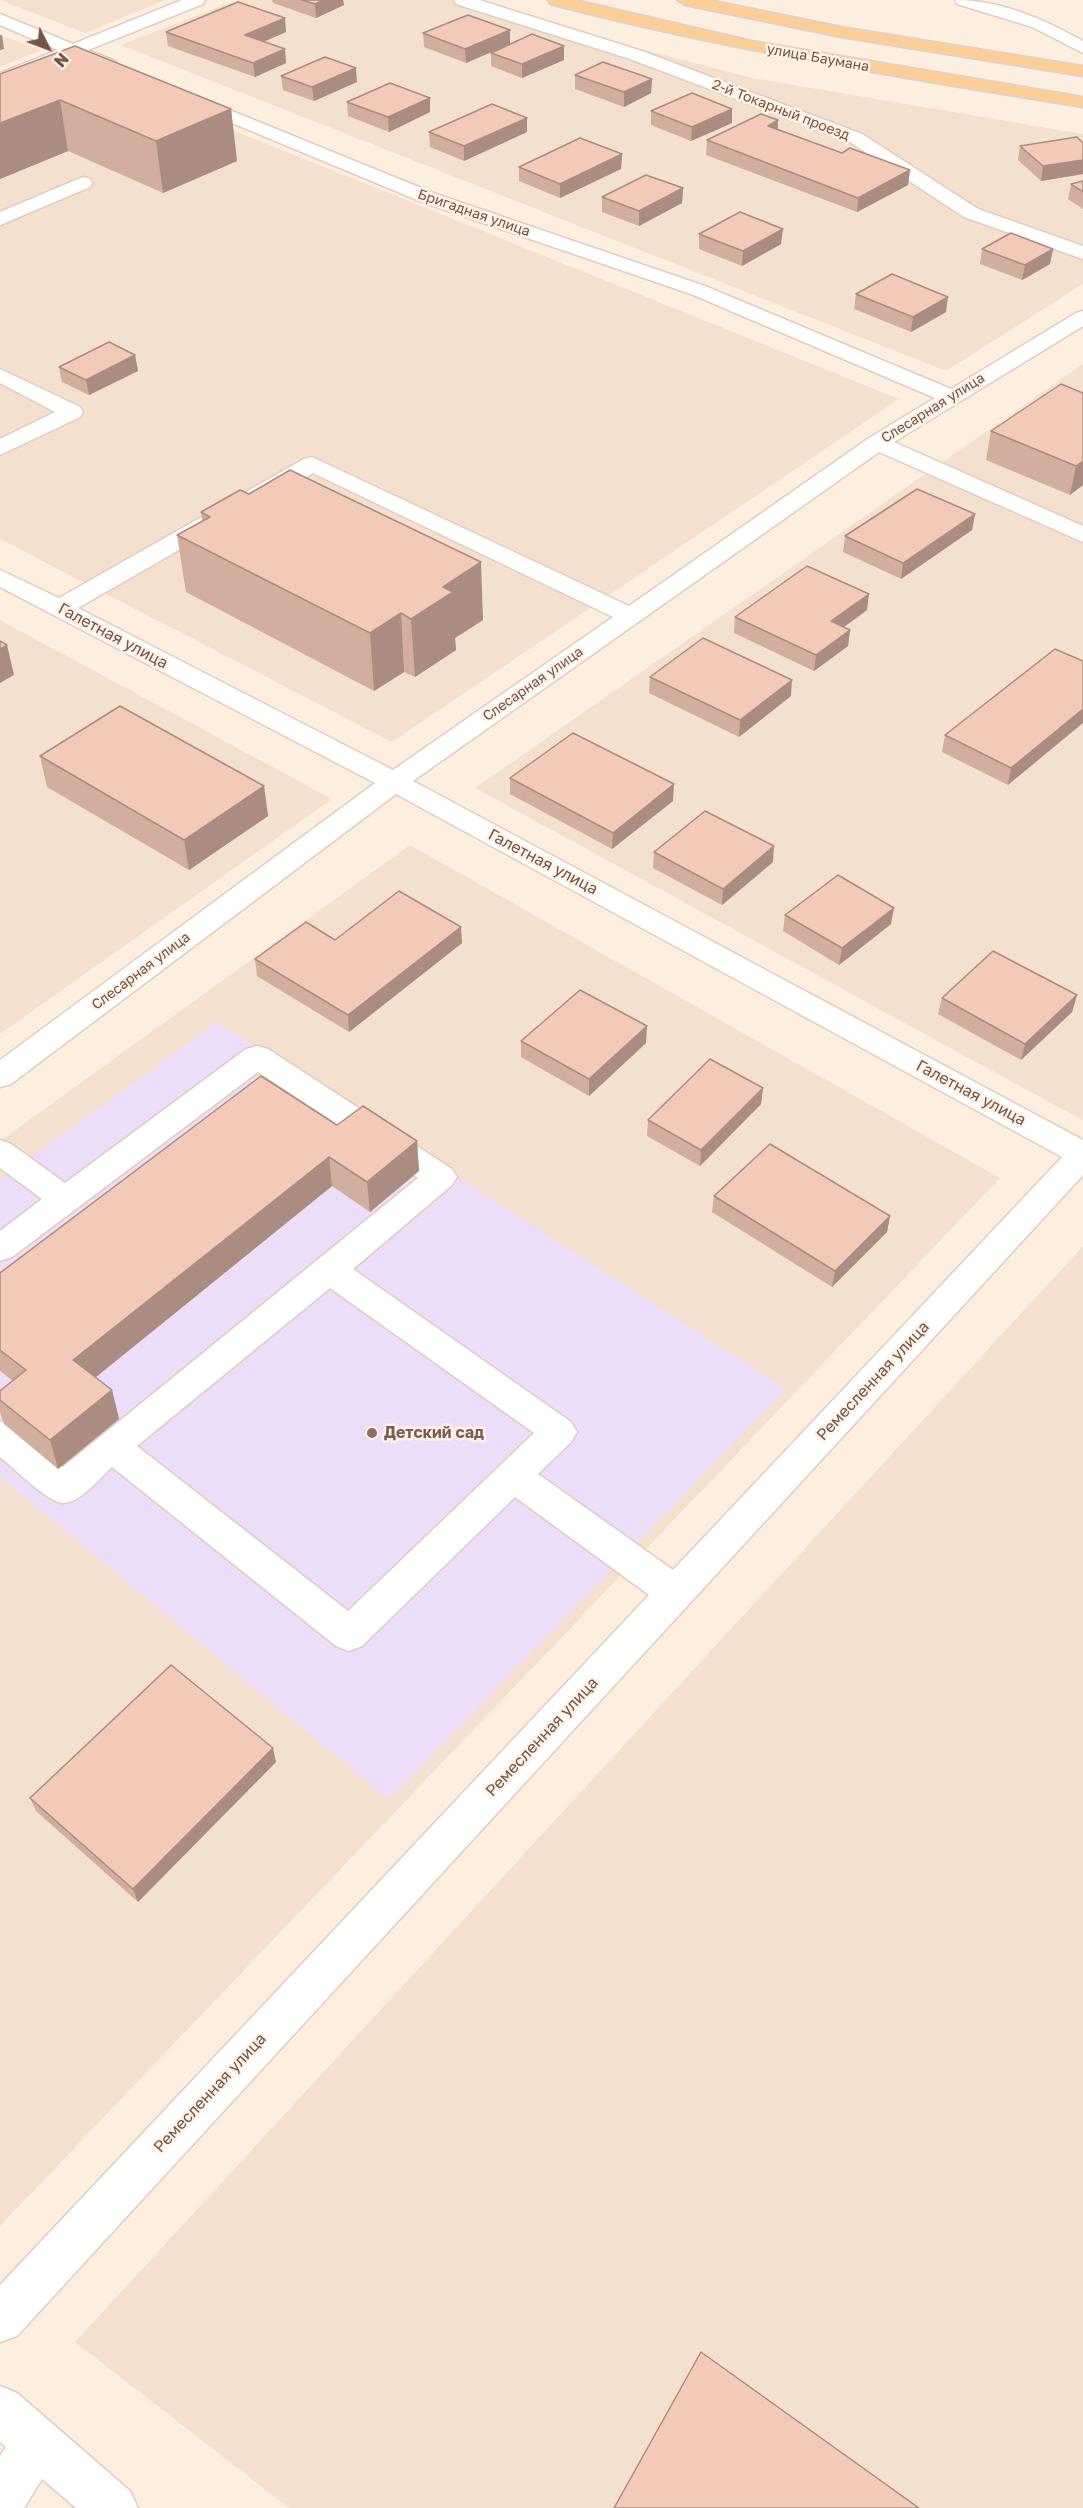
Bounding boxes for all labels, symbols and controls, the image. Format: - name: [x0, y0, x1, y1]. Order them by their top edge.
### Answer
- north arrow: [18, 18, 78, 78]
- street label: улица Баумана: [765, 41, 871, 75]
- text: N: [50, 49, 73, 71]
- street label: 2-й Токарный проезд: [710, 76, 852, 144]
- street label: Бригадная улица: [416, 186, 532, 240]
- street label: Слесарная улица: [878, 369, 988, 447]
- street label: Галетная улица: [55, 599, 171, 673]
- street label: Слесарная улица: [480, 643, 586, 725]
- street label: Галетная улица: [485, 825, 601, 899]
- street label: Слесарная улица: [89, 929, 193, 1013]
- street label: Галетная улица: [913, 1056, 1029, 1130]
- street label: Ремесленная улица: [813, 1317, 933, 1445]
- place label: Детский сад: [384, 1423, 484, 1443]
- marker: Детский сад: [365, 1426, 379, 1440]
- street label: Ремесленная улица: [482, 1673, 602, 1801]
- street label: Ремесленная улица: [150, 2029, 270, 2157]

